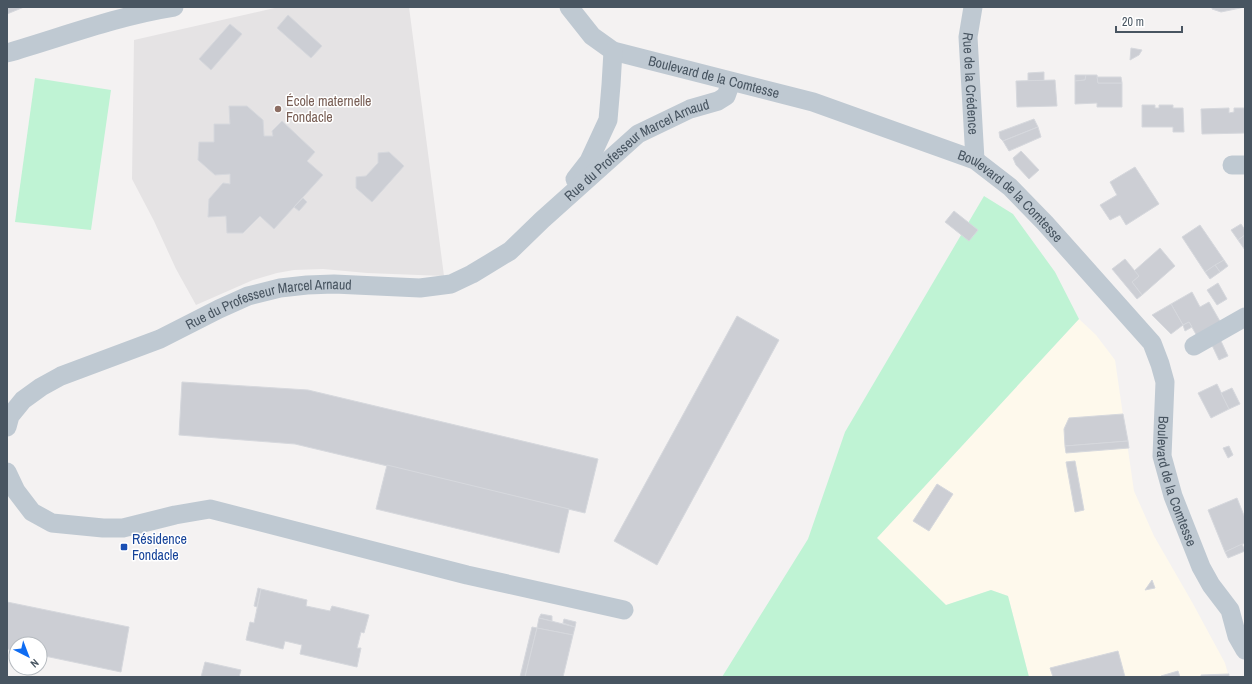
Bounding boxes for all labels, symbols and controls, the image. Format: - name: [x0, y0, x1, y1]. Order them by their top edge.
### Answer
- scale bar: [1116, 8, 1182, 34]
- text: 20 m: [1122, 14, 1144, 30]
- street label: Rue de la Crédence: [959, 31, 983, 135]
- street label: Boulevard de la Comtesse: [646, 51, 782, 102]
- place label: École maternelle Fondacle: [286, 92, 372, 126]
- street label: Rue du Professeur Marcel Arnaud: [561, 95, 711, 205]
- marker: École maternelle Fondacle: [273, 104, 283, 114]
- street label: Boulevard de la Comtesse: [955, 146, 1067, 246]
- street label: Rue du Professeur Marcel Arnaud: [182, 275, 352, 334]
- street label: Boulevard de la Comtesse: [1153, 416, 1201, 549]
- place label: Résidence Fondacle: [132, 530, 187, 564]
- marker: Résidence Fondacle: [119, 542, 129, 552]
- north arrow: [8, 636, 48, 676]
- text: N: [28, 656, 42, 671]

